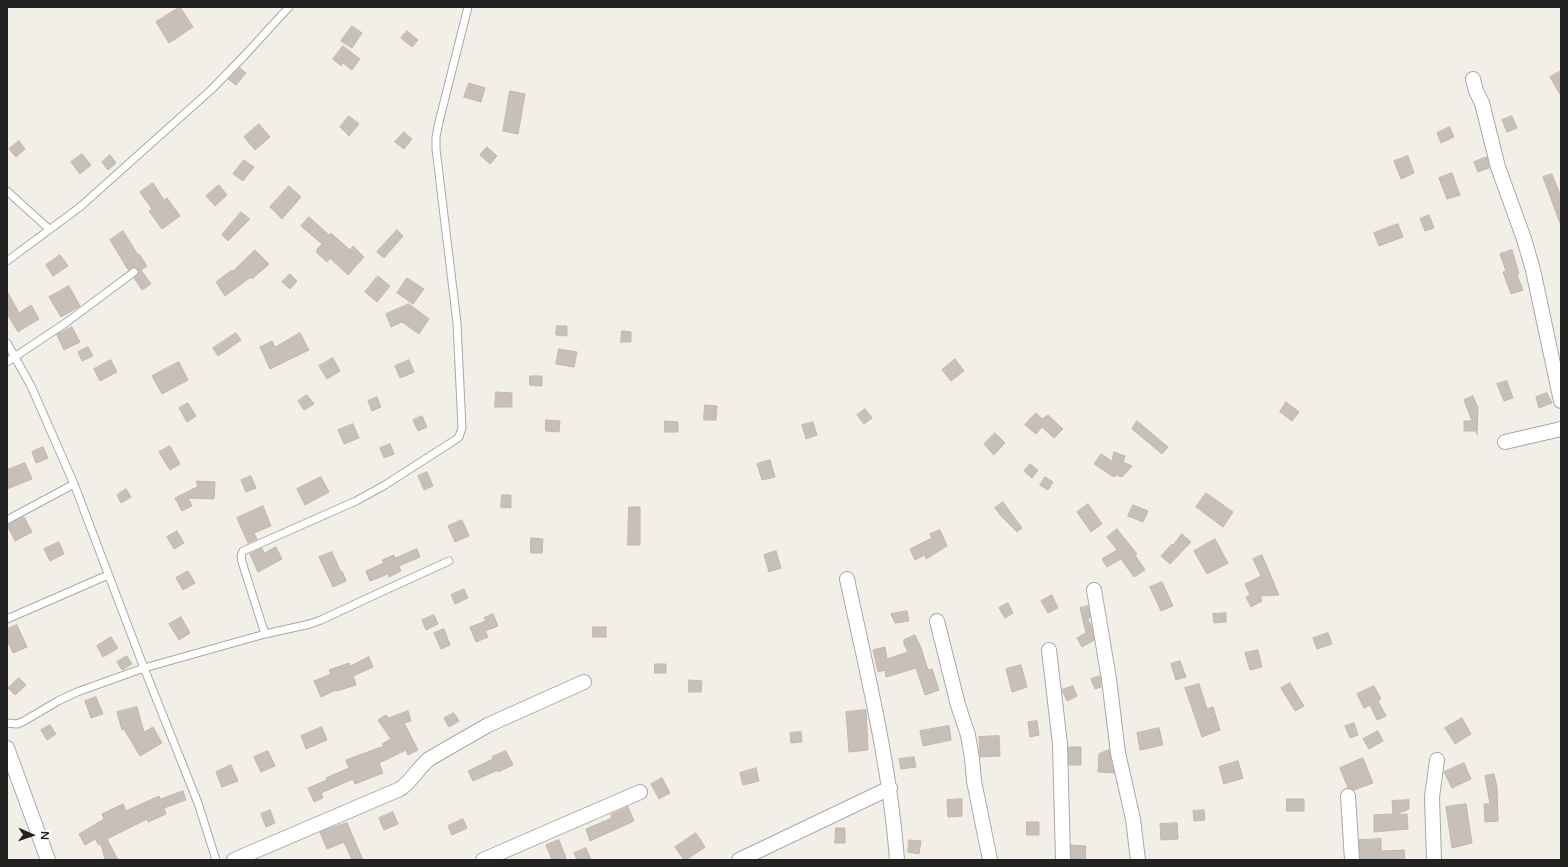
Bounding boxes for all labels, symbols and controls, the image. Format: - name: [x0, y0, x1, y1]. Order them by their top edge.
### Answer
- north arrow: [12, 815, 52, 855]
- text: N: [38, 831, 51, 840]

